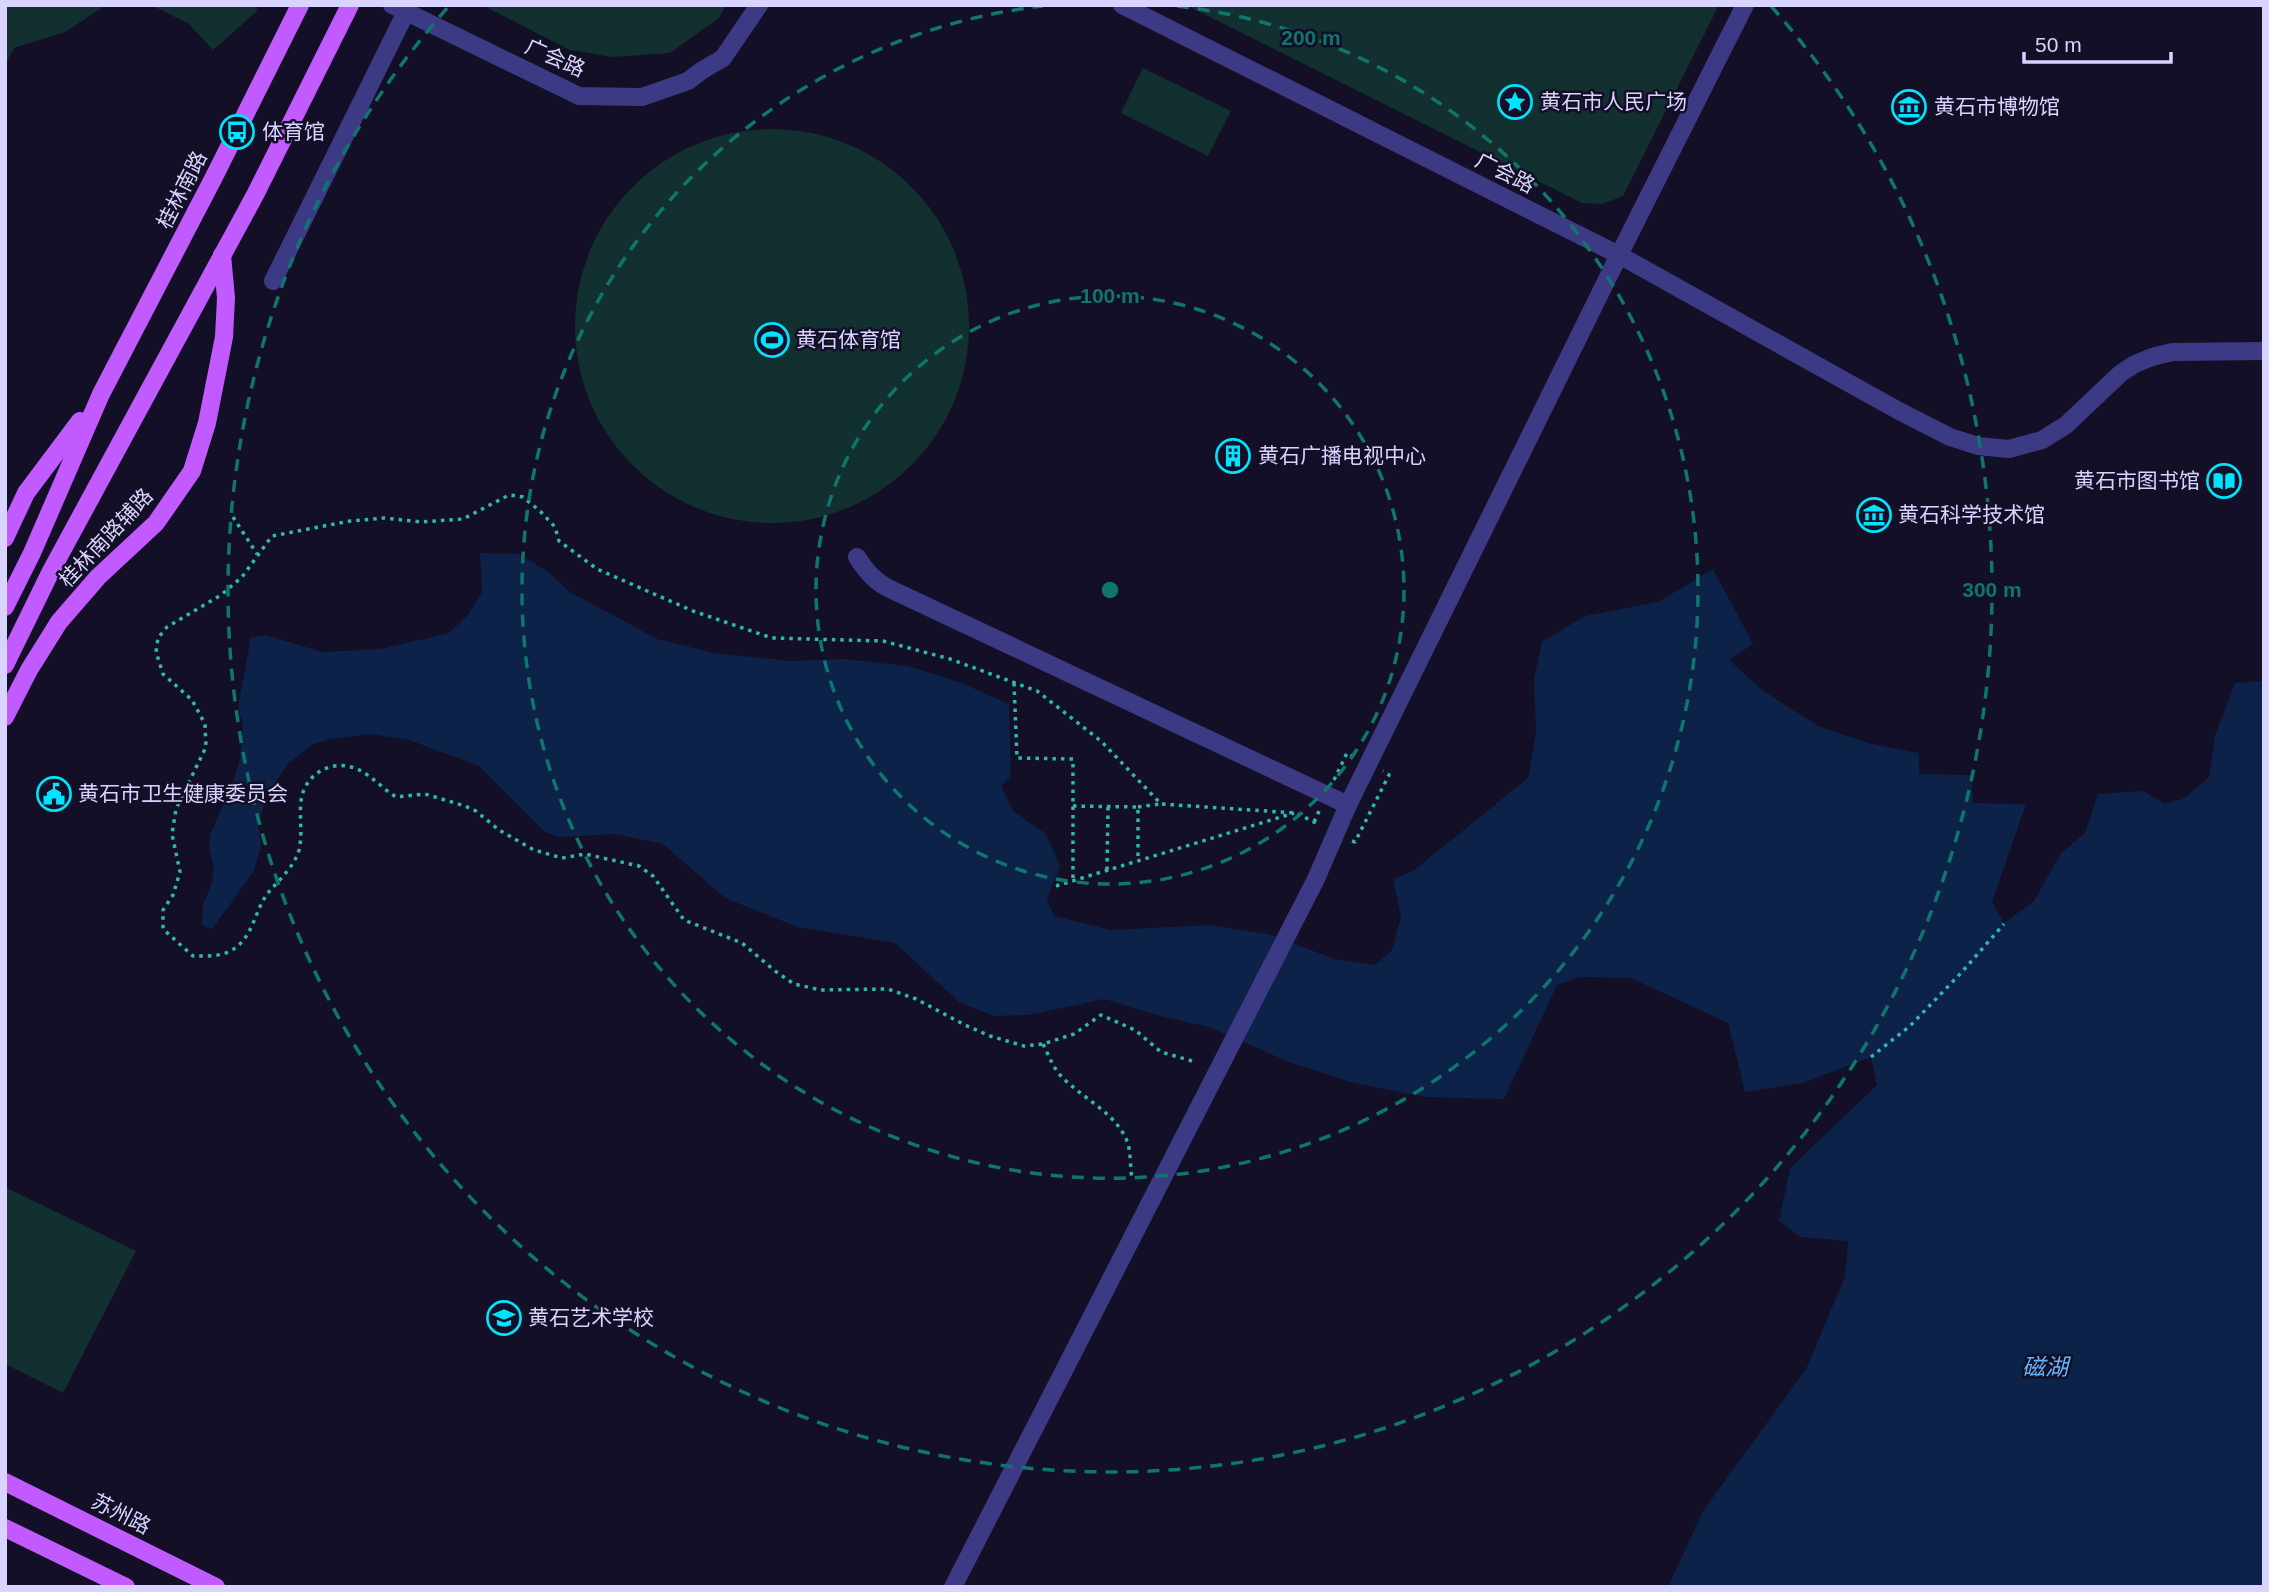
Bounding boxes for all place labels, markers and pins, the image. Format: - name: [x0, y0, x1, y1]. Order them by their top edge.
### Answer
- place icon: 黄石市人民广场: [1496, 83, 1534, 121]
- museum icon: 黄石市博物馆: [1890, 88, 1928, 126]
- place label: 黄石市人民广场: [1540, 90, 1687, 113]
- place label: 黄石市博物馆: [1934, 95, 2060, 118]
- bus stop icon: 体育馆: [218, 113, 256, 151]
- place label: 体育馆: [262, 120, 325, 143]
- sports icon: 黄石体育馆: [753, 321, 791, 359]
- place label: 黄石体育馆: [796, 328, 901, 351]
- building icon: 黄石广播电视中心: [1214, 437, 1252, 475]
- place label: 黄石广播电视中心: [1258, 444, 1426, 467]
- library icon: 黄石市图书馆: [2205, 462, 2243, 500]
- place label: 黄石市图书馆: [2074, 469, 2200, 492]
- museum icon: 黄石科学技术馆: [1855, 496, 1893, 534]
- place label: 黄石科学技术馆: [1898, 503, 2045, 526]
- centre of rings: [1098, 578, 1122, 602]
- public building icon: 黄石市卫生健康委员会: [35, 775, 73, 813]
- place label: 黄石市卫生健康委员会: [78, 782, 288, 805]
- school or university icon: 黄石艺术学校: [485, 1299, 523, 1337]
- place label: 黄石艺术学校: [528, 1306, 654, 1329]

